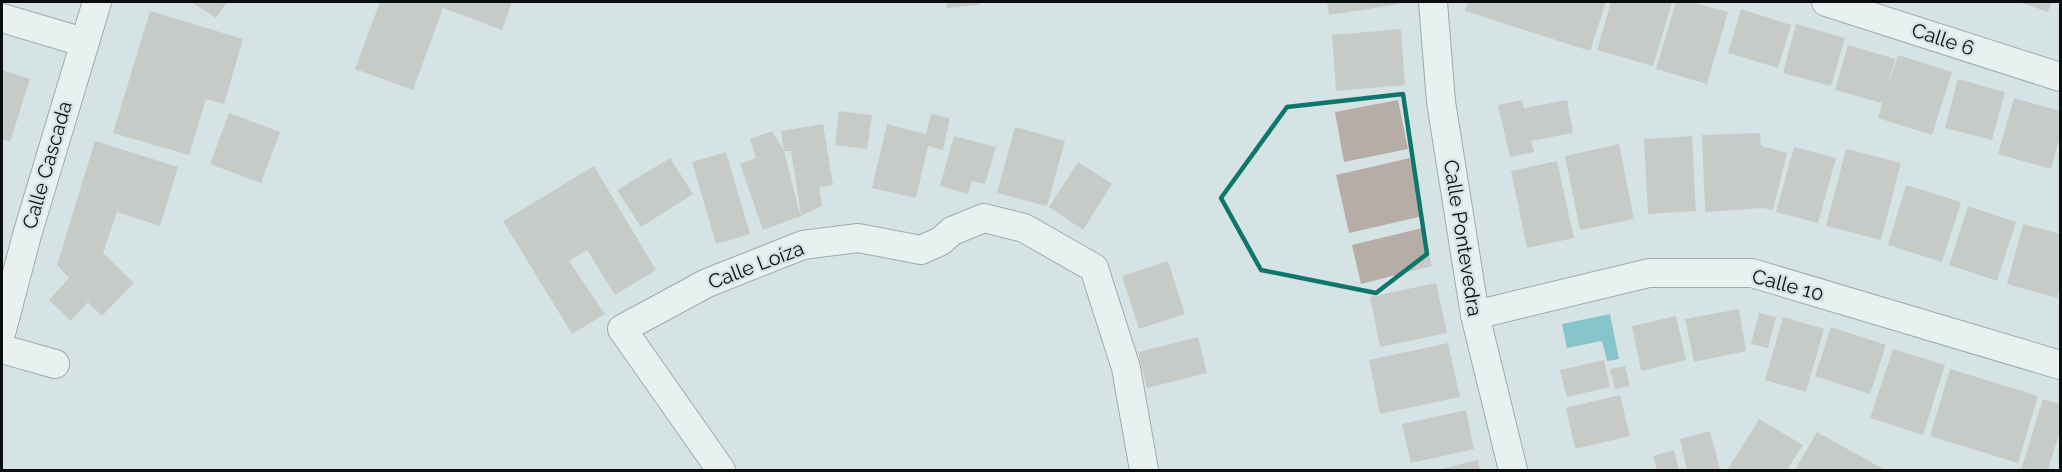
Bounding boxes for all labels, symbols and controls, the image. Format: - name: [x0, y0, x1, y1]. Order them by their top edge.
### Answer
- street label: Calle 6: [1909, 18, 1977, 60]
- street label: Calle Cascada: [17, 98, 77, 232]
- street label: Calle Pontevedra: [1439, 158, 1487, 318]
- street label: Calle Loíza: [705, 236, 807, 294]
- street label: Calle 10: [1750, 264, 1826, 306]

